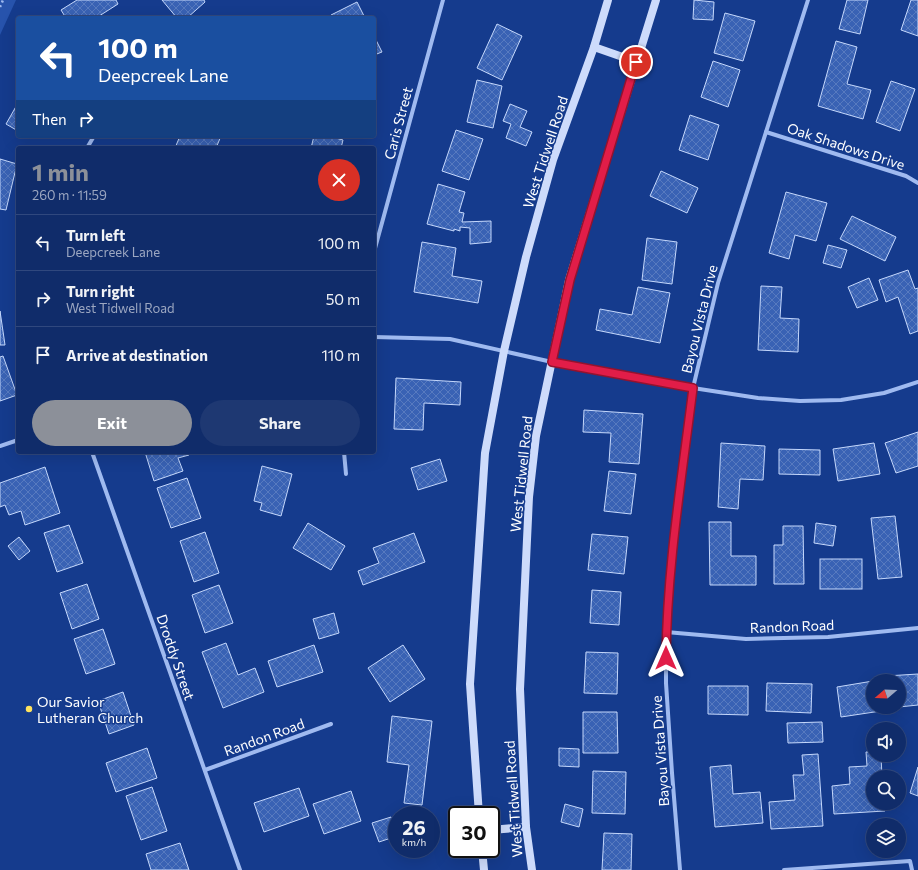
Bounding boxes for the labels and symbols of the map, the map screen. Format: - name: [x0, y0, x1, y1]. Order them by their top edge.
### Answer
- pin: [619, 45, 653, 79]
- street label: Caris Street: [380, 84, 416, 161]
- street label: West Tidwell Road: [519, 94, 571, 210]
- street label: Oak Shadows Drive: [785, 119, 907, 173]
- street label: Bayou Vista Drive: [677, 263, 721, 375]
- street label: West Tidwell Road: [506, 415, 536, 533]
- street label: Droddy Street: [153, 612, 199, 702]
- street label: Randon Road: [749, 616, 835, 636]
- position arrow: [645, 637, 687, 679]
- north arrow: [866, 674, 906, 714]
- place label: Our Savior Lutheran Church: [37, 693, 143, 726]
- street label: Bayou Vista Drive: [648, 695, 672, 807]
- marker: Our Savior Lutheran Church: [24, 704, 34, 714]
- street label: Randon Road: [221, 715, 307, 759]
- street label: West Tidwell Road: [500, 740, 526, 858]
- speed limit sign: 30: [448, 806, 500, 858]

